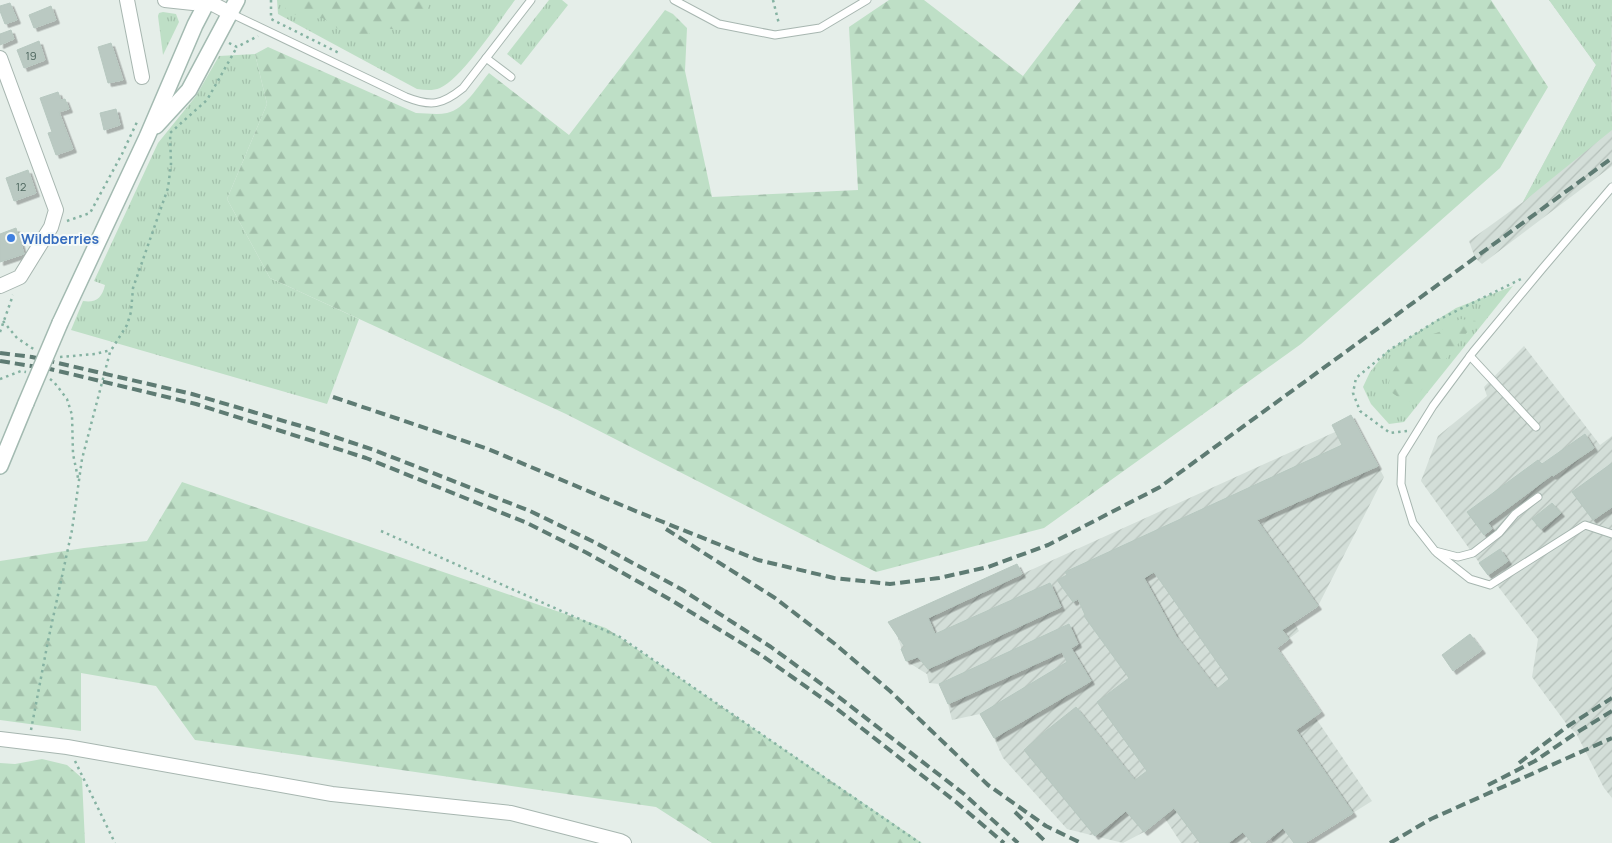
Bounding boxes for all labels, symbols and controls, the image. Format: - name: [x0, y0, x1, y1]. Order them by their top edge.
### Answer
- house number: 19: [25, 48, 37, 63]
- house number: 12: [16, 179, 26, 194]
- place label: Wildberries: [21, 229, 99, 248]
- marker: Wildberries: [5, 232, 17, 244]

